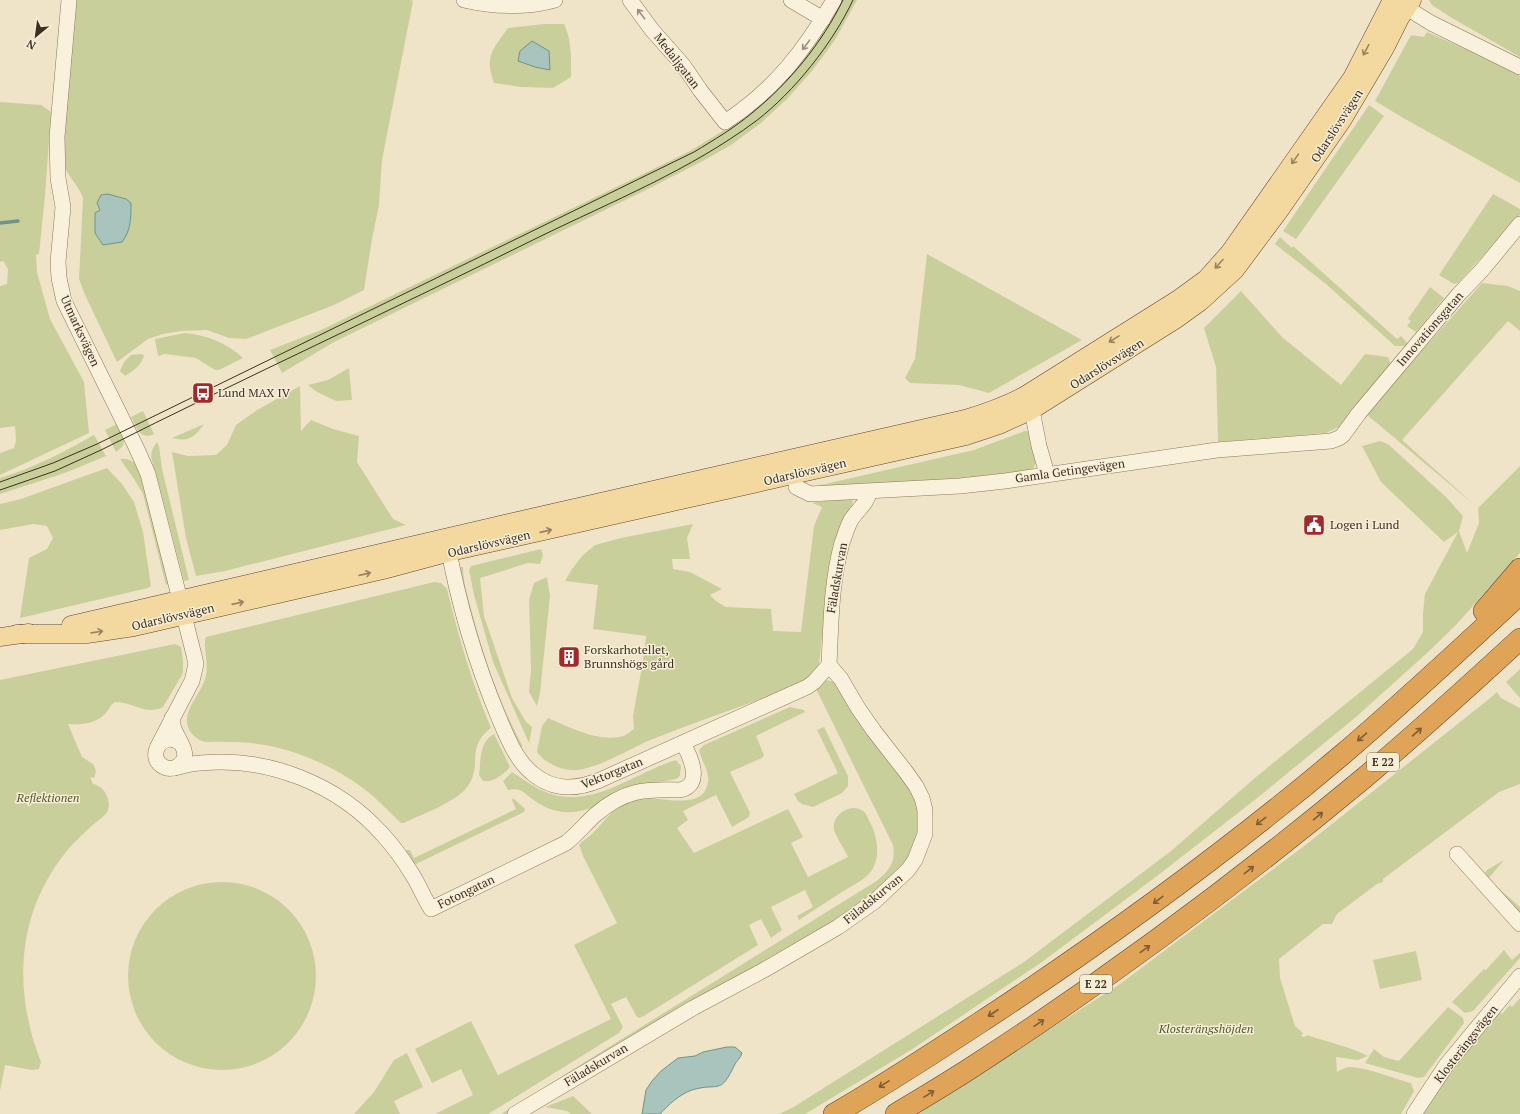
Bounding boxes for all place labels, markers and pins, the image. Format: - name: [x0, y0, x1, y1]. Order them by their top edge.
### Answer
- bus stop icon: Lund MAX IV: [190, 380, 216, 406]
- place label: Lund MAX IV: [218, 385, 291, 400]
- public building icon: Logen i Lund: [1301, 512, 1327, 538]
- place label: Logen i Lund: [1330, 517, 1400, 532]
- place label: Forskarhotellet, Brunnshögs gård: [584, 642, 674, 671]
- building icon: Forskarhotellet, Brunnshögs gård: [556, 644, 582, 670]

